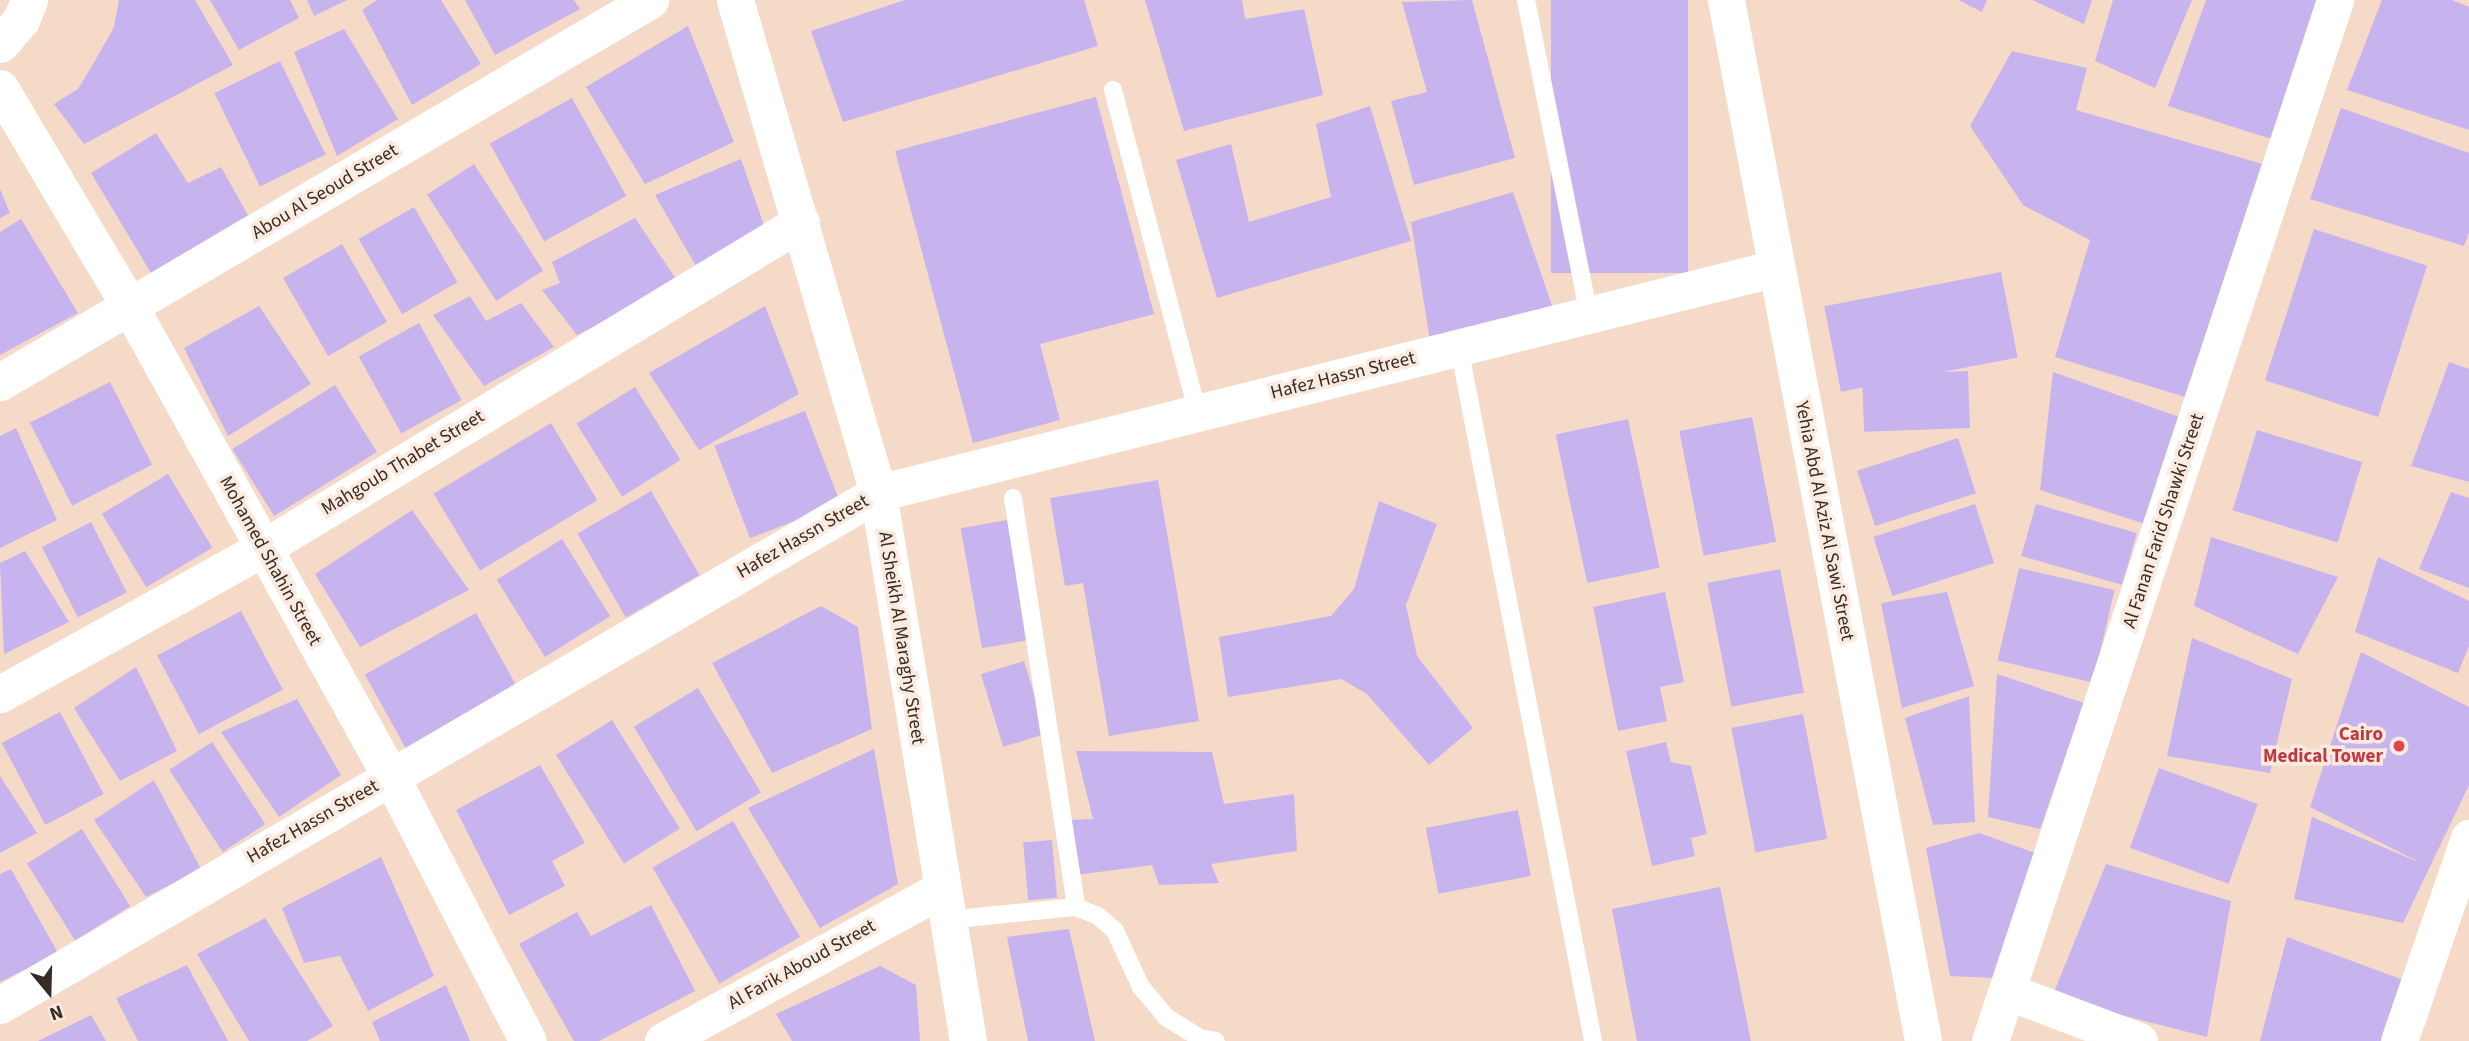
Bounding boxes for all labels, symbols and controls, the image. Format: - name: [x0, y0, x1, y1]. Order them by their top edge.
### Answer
- street label: Abou Al Seoud Street: [248, 139, 402, 245]
- street label: Hafez Hassn Street: [1268, 347, 1418, 405]
- street label: Yehia Abd Al Aziz Al Sawi Street: [1790, 399, 1858, 643]
- street label: Mahgoub Thabet Street: [318, 405, 488, 521]
- street label: Al Fanan Farid Shawki Street: [2118, 411, 2210, 631]
- street label: Mohamed Shahin Street: [214, 472, 326, 650]
- street label: Hafez Hassn Street: [733, 490, 873, 584]
- street label: Al Sheikh Al Maraghy Street: [873, 530, 929, 746]
- place label: Cairo Medical Tower: [2263, 724, 2383, 768]
- marker: Cairo Medical Tower: [2389, 736, 2409, 756]
- street label: Hafez Hassn Street: [243, 775, 383, 869]
- street label: Al Farik Aboud Street: [724, 915, 880, 1015]
- north arrow: [14, 957, 84, 1027]
- text: N: [46, 998, 66, 1027]

